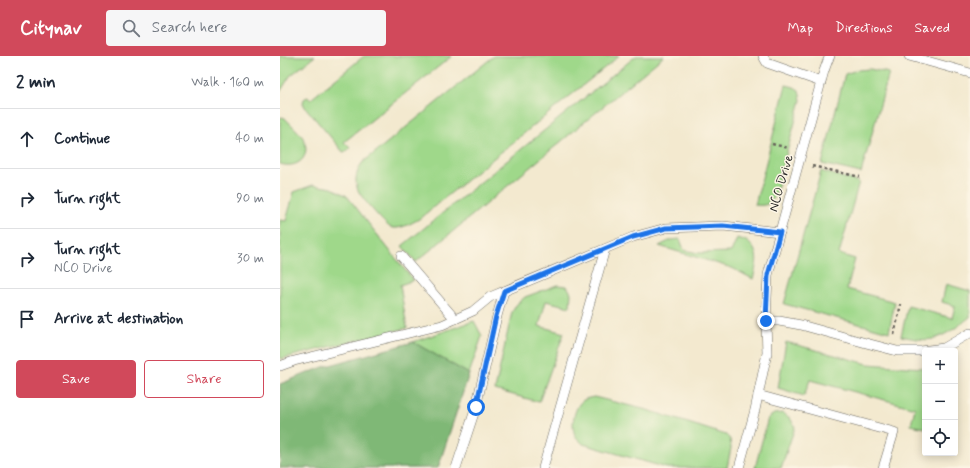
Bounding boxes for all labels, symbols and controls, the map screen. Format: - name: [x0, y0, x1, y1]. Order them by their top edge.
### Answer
- search box: [106, 10, 386, 46]
- text: Citynav: [20, 16, 82, 41]
- icon: search: [120, 17, 142, 39]
- text: Search here: [152, 18, 227, 38]
- text: Map: [787, 19, 813, 37]
- text: Directions: [835, 19, 893, 37]
- text: Saved: [915, 19, 950, 37]
- text: 2 min: [16, 71, 56, 93]
- text: Walk · 160 m: [191, 74, 264, 91]
- icon: ahead: [16, 128, 38, 150]
- text: Continue: [54, 129, 110, 149]
- text: 40 m: [235, 130, 264, 147]
- street label: NCO Drive: [765, 153, 798, 214]
- icon: right: [16, 188, 38, 210]
- text: Turn right: [54, 189, 121, 209]
- text: 90 m: [236, 190, 264, 207]
- text: Turn right: [54, 240, 121, 260]
- icon: right: [16, 248, 38, 270]
- text: 30 m: [237, 250, 264, 267]
- text: NCO Drive: [54, 260, 113, 277]
- icon: arrive: [16, 308, 38, 330]
- text: Arrive at destination: [54, 309, 183, 329]
- route end: [757, 312, 775, 330]
- map controls: [922, 348, 958, 456]
- button: +: [922, 348, 958, 384]
- button: Save: [16, 360, 136, 398]
- button: Share: [144, 360, 264, 398]
- button: −: [922, 384, 958, 420]
- route start: [467, 398, 485, 416]
- button: locate: [922, 420, 958, 456]

